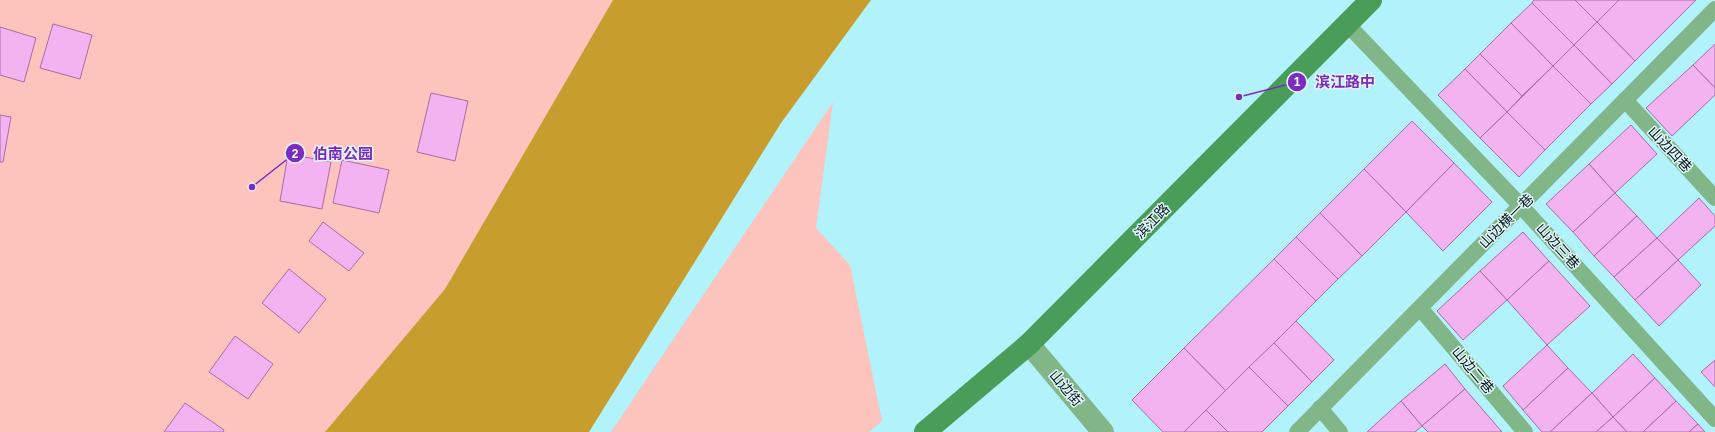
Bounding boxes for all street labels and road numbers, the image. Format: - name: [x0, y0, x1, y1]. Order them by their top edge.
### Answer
- street label: 山边四巷: [1645, 123, 1695, 175]
- street label: 山边横一巷: [1476, 191, 1536, 251]
- street label: 滨江路: [1131, 200, 1173, 242]
- street label: 山边三巷: [1533, 220, 1583, 272]
- street label: 山边二巷: [1449, 343, 1497, 397]
- street label: 山边街: [1046, 367, 1086, 409]

